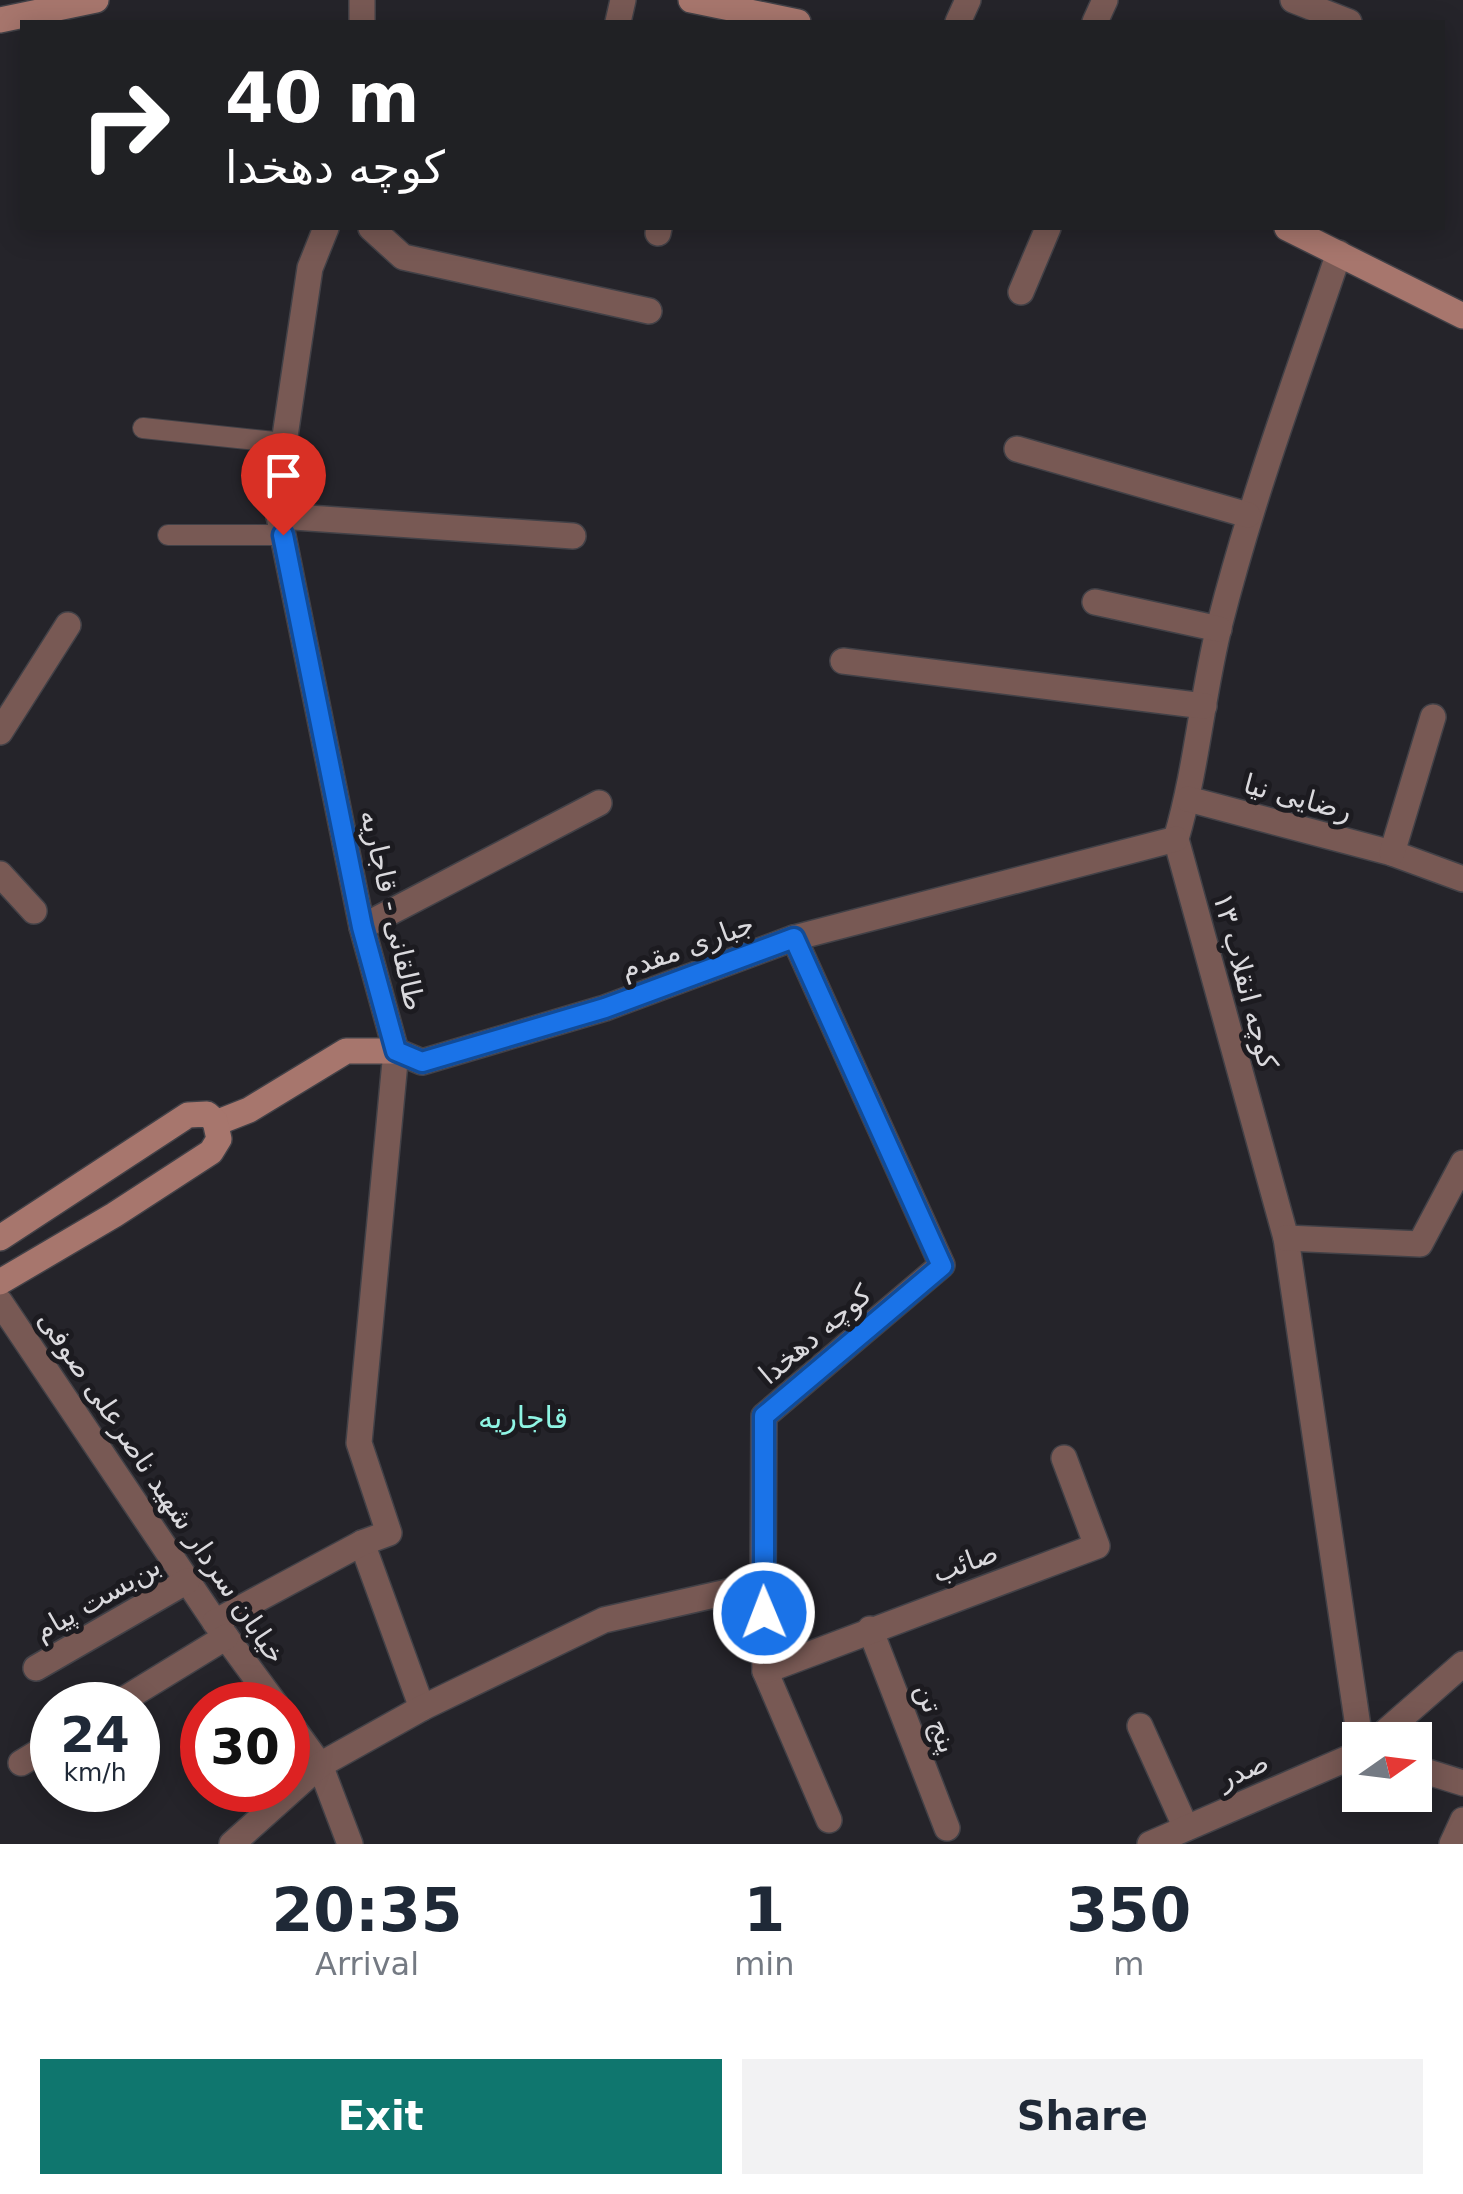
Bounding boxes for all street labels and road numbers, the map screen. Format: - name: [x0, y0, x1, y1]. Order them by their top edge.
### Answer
- street label: رضایی نیا: [1240, 767, 1356, 828]
- street label: طالقانی - قاجاریه: [353, 806, 432, 1014]
- street label: کوچه انقلاب ۱۳: [1206, 890, 1285, 1073]
- street label: جباری مقدم: [616, 907, 759, 986]
- street label: کوچه دهخدا: [752, 1277, 879, 1391]
- street label: خیابان سردار شهید ناصرعلی صوفی: [31, 1304, 292, 1670]
- street label: صائب: [928, 1535, 1003, 1590]
- street label: بن‌بست پیام: [28, 1549, 166, 1648]
- street label: پنج تن: [908, 1679, 965, 1758]
- street label: صدر: [1211, 1745, 1274, 1797]

